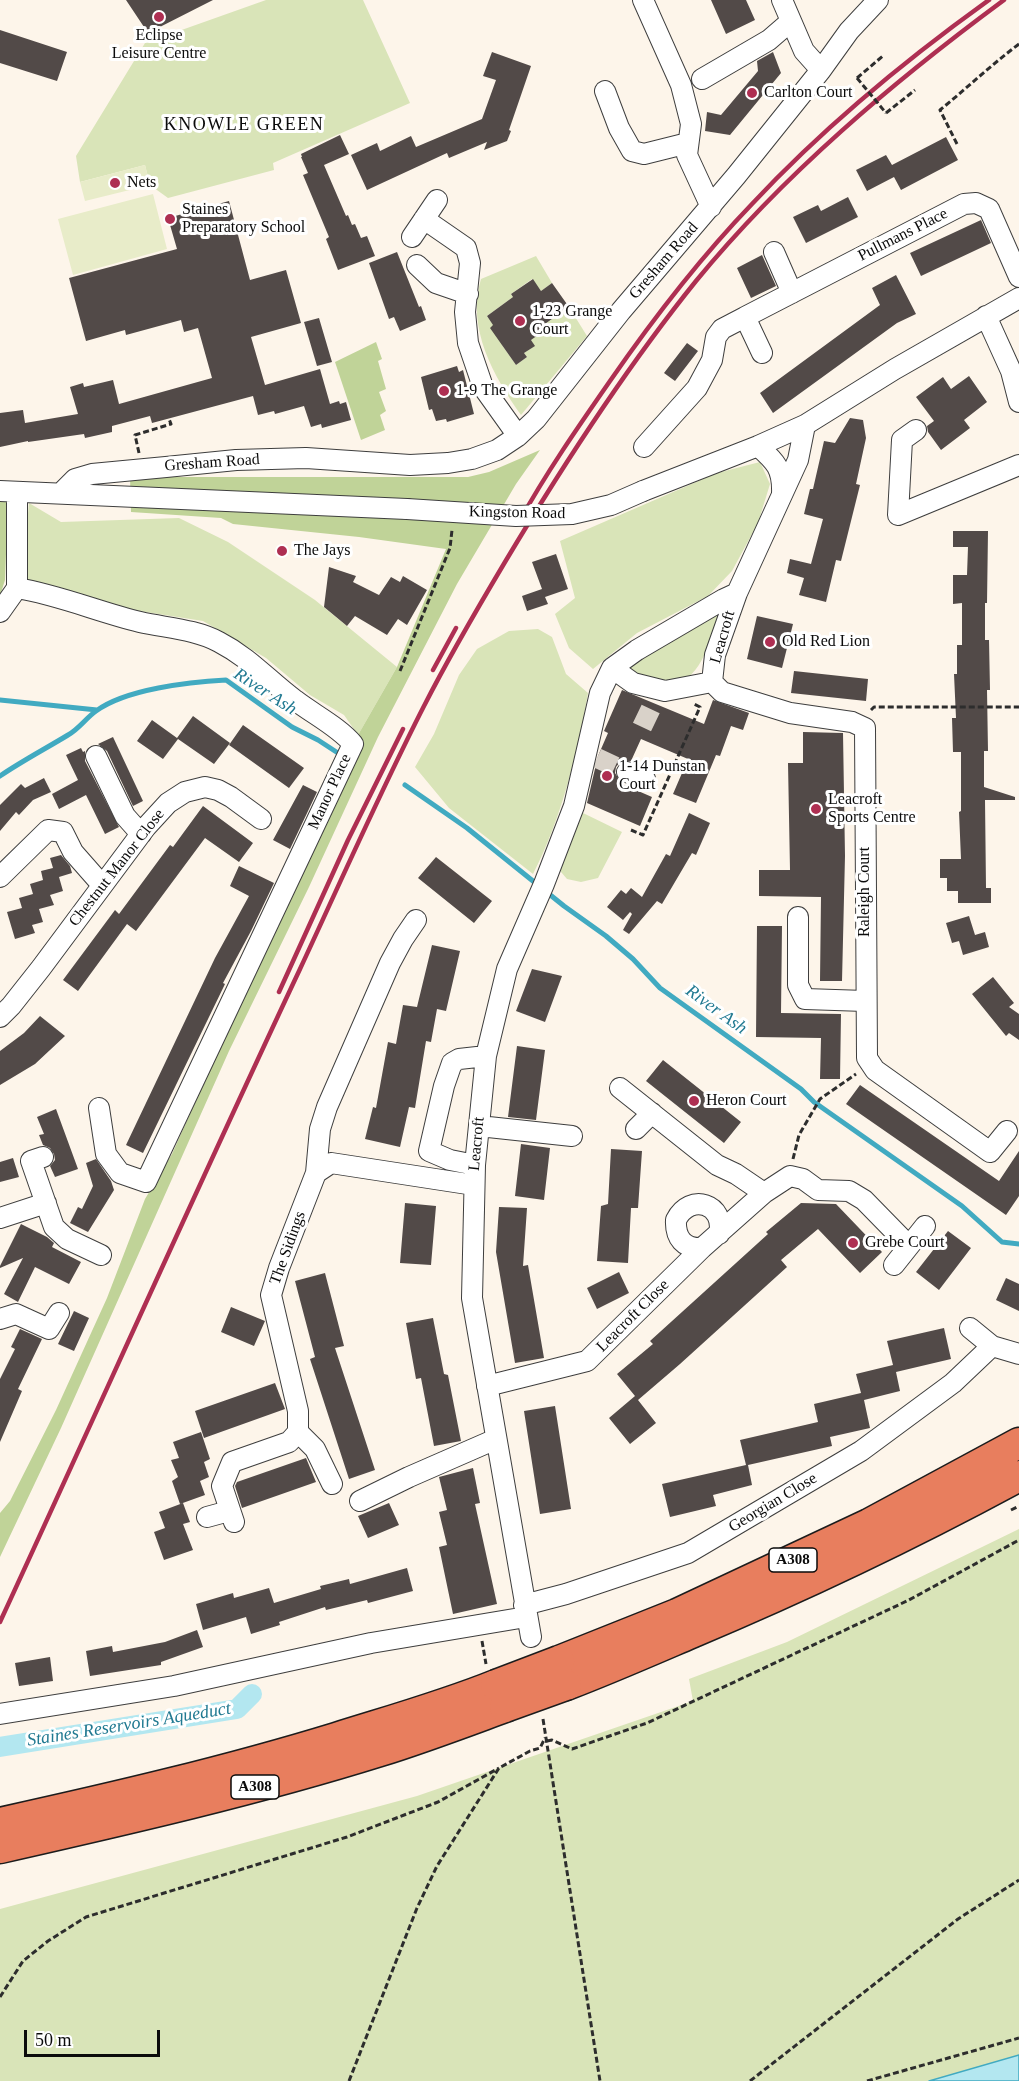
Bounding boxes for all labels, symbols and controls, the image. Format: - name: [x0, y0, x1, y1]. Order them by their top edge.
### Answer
- marker: Eclipse Leisure Centre: [152, 10, 166, 24]
- place label: Eclipse Leisure Centre: [112, 26, 206, 64]
- place label: Carlton Court: [764, 83, 852, 103]
- marker: Carlton Court: [745, 86, 759, 100]
- district label: KNOWLE GREEN: [164, 114, 324, 136]
- place label: Nets: [127, 173, 156, 193]
- marker: Nets: [108, 176, 122, 190]
- place label: Staines Preparatory School: [182, 200, 305, 238]
- street label: Pullmans Place: [855, 204, 951, 266]
- marker: Staines Preparatory School: [163, 212, 177, 226]
- street label: Gresham Road: [625, 219, 703, 303]
- place label: 1-23 Grange Court: [532, 302, 612, 340]
- marker: 1-23 Grange Court: [513, 314, 527, 328]
- place label: 1-9 The Grange: [456, 381, 557, 401]
- marker: 1-9 The Grange: [437, 384, 451, 398]
- street label: Gresham Road: [164, 450, 260, 476]
- street label: Kingston Road: [469, 503, 565, 523]
- place label: The Jays: [294, 541, 350, 561]
- marker: The Jays: [275, 544, 289, 558]
- street label: Leacroft: [706, 608, 740, 666]
- place label: Old Red Lion: [782, 632, 870, 652]
- marker: Old Red Lion: [763, 635, 777, 649]
- water label: River Ash: [230, 664, 300, 720]
- street label: Manor Place: [304, 751, 356, 833]
- place label: 1-14 Dunstan Court: [619, 757, 706, 795]
- marker: 1-14 Dunstan Court: [600, 769, 614, 783]
- place label: Leacroft Sports Centre: [828, 790, 916, 828]
- marker: Leacroft Sports Centre: [809, 802, 823, 816]
- street label: Chestnut Manor Close: [65, 805, 169, 931]
- street label: Raleigh Court: [855, 847, 875, 937]
- water label: River Ash: [681, 981, 751, 1039]
- place label: Heron Court: [706, 1091, 786, 1111]
- marker: Heron Court: [687, 1094, 701, 1108]
- street label: Leacroft: [465, 1116, 489, 1172]
- street label: The Sidings: [266, 1209, 310, 1287]
- place label: Grebe Court: [865, 1233, 945, 1253]
- marker: Grebe Court: [846, 1236, 860, 1250]
- street label: Leacroft Close: [593, 1276, 673, 1356]
- street label: Georgian Close: [725, 1469, 821, 1537]
- road number: A308: [769, 1548, 817, 1572]
- water label: Staines Reservoirs Aqueduct: [26, 1698, 232, 1752]
- road number: A308: [231, 1775, 279, 1799]
- scale bar: [27, 2018, 164, 2056]
- text: 50 m: [35, 2030, 72, 2050]

